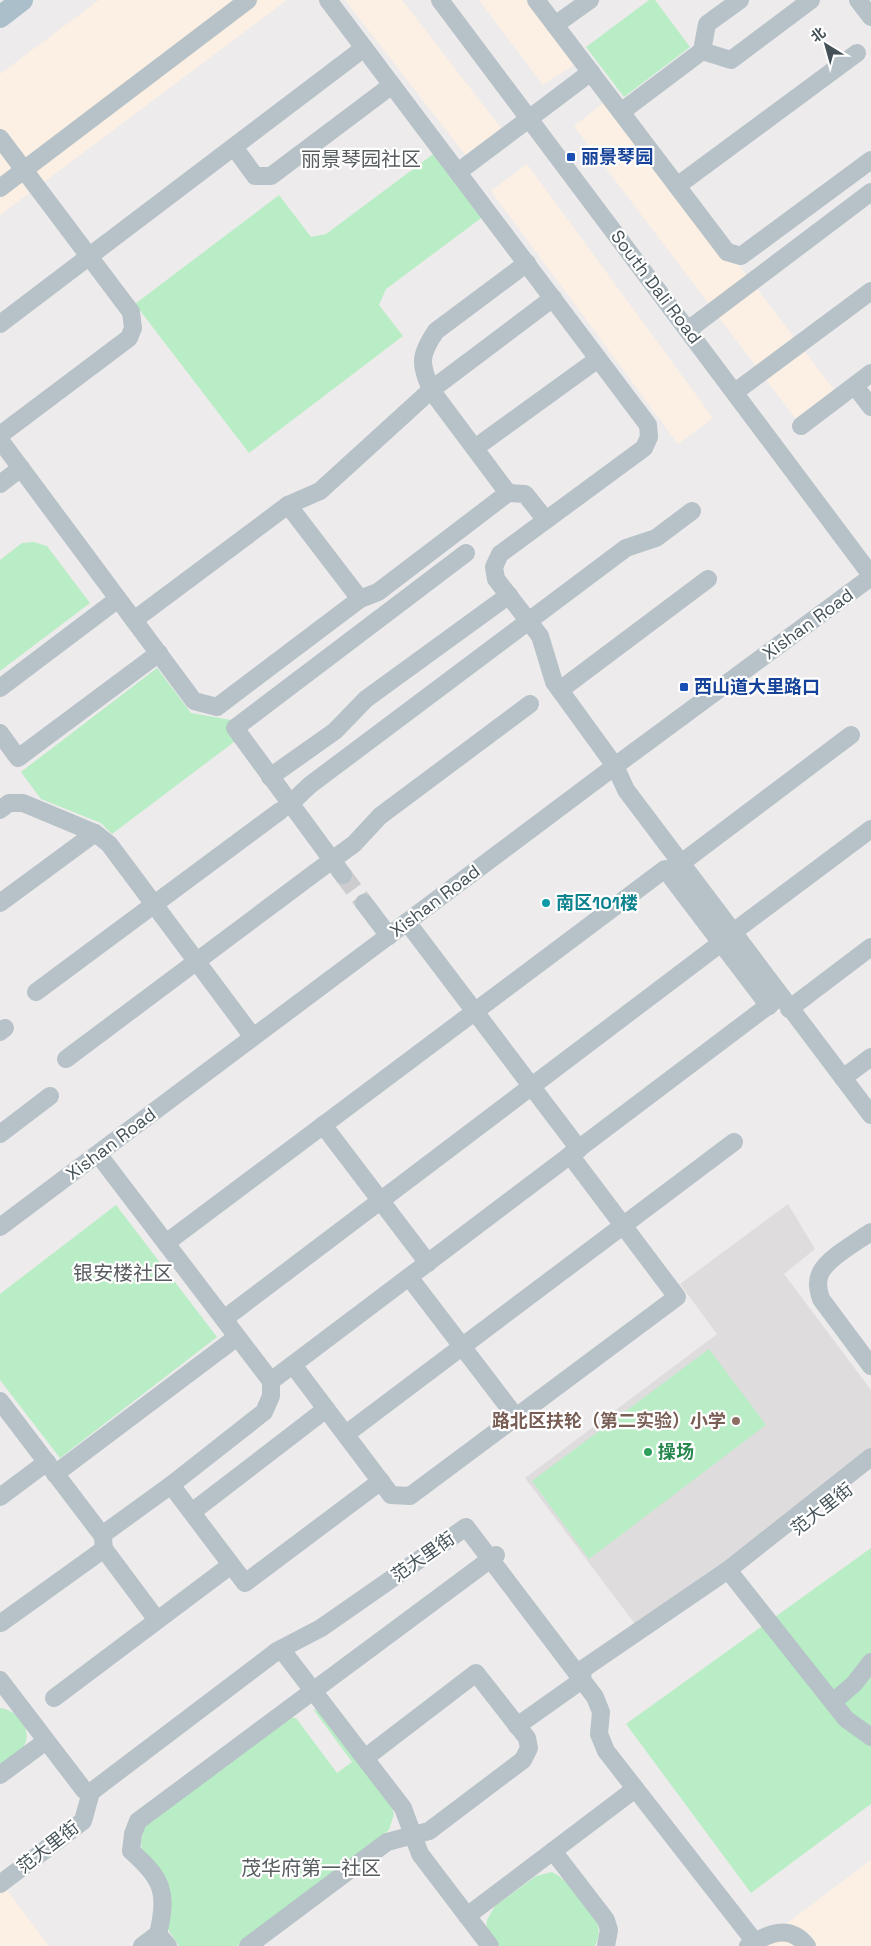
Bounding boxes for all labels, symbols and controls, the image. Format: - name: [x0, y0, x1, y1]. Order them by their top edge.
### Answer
- north arrow: [801, 20, 851, 70]
- text: 北: [807, 23, 829, 46]
- place label: 丽景琴园: [581, 145, 653, 168]
- district label: 丽景琴园社区: [301, 146, 421, 172]
- marker: 丽景琴园: [565, 151, 577, 163]
- street label: South Dali Road: [606, 225, 707, 348]
- street label: Xishan Road: [758, 583, 858, 664]
- place label: 西山道大里路口: [694, 675, 820, 698]
- marker: 西山道大里路口: [678, 681, 690, 693]
- street label: Xishan Road: [385, 859, 484, 942]
- place label: 南区101楼: [556, 891, 638, 914]
- marker: 南区101楼: [540, 897, 552, 909]
- street label: Xishan Road: [61, 1102, 160, 1185]
- district label: 银安楼社区: [73, 1260, 173, 1286]
- place label: 路北区扶轮（第二实验）小学: [492, 1409, 726, 1432]
- marker: 路北区扶轮（第二实验）小学: [730, 1415, 742, 1427]
- place label: 操场: [658, 1440, 694, 1463]
- marker: 操场: [642, 1446, 654, 1458]
- street label: 范大里街: [786, 1477, 857, 1540]
- street label: 范大里街: [387, 1527, 459, 1587]
- street label: 范大里街: [12, 1815, 83, 1878]
- district label: 茂华府第一社区: [241, 1855, 381, 1881]

